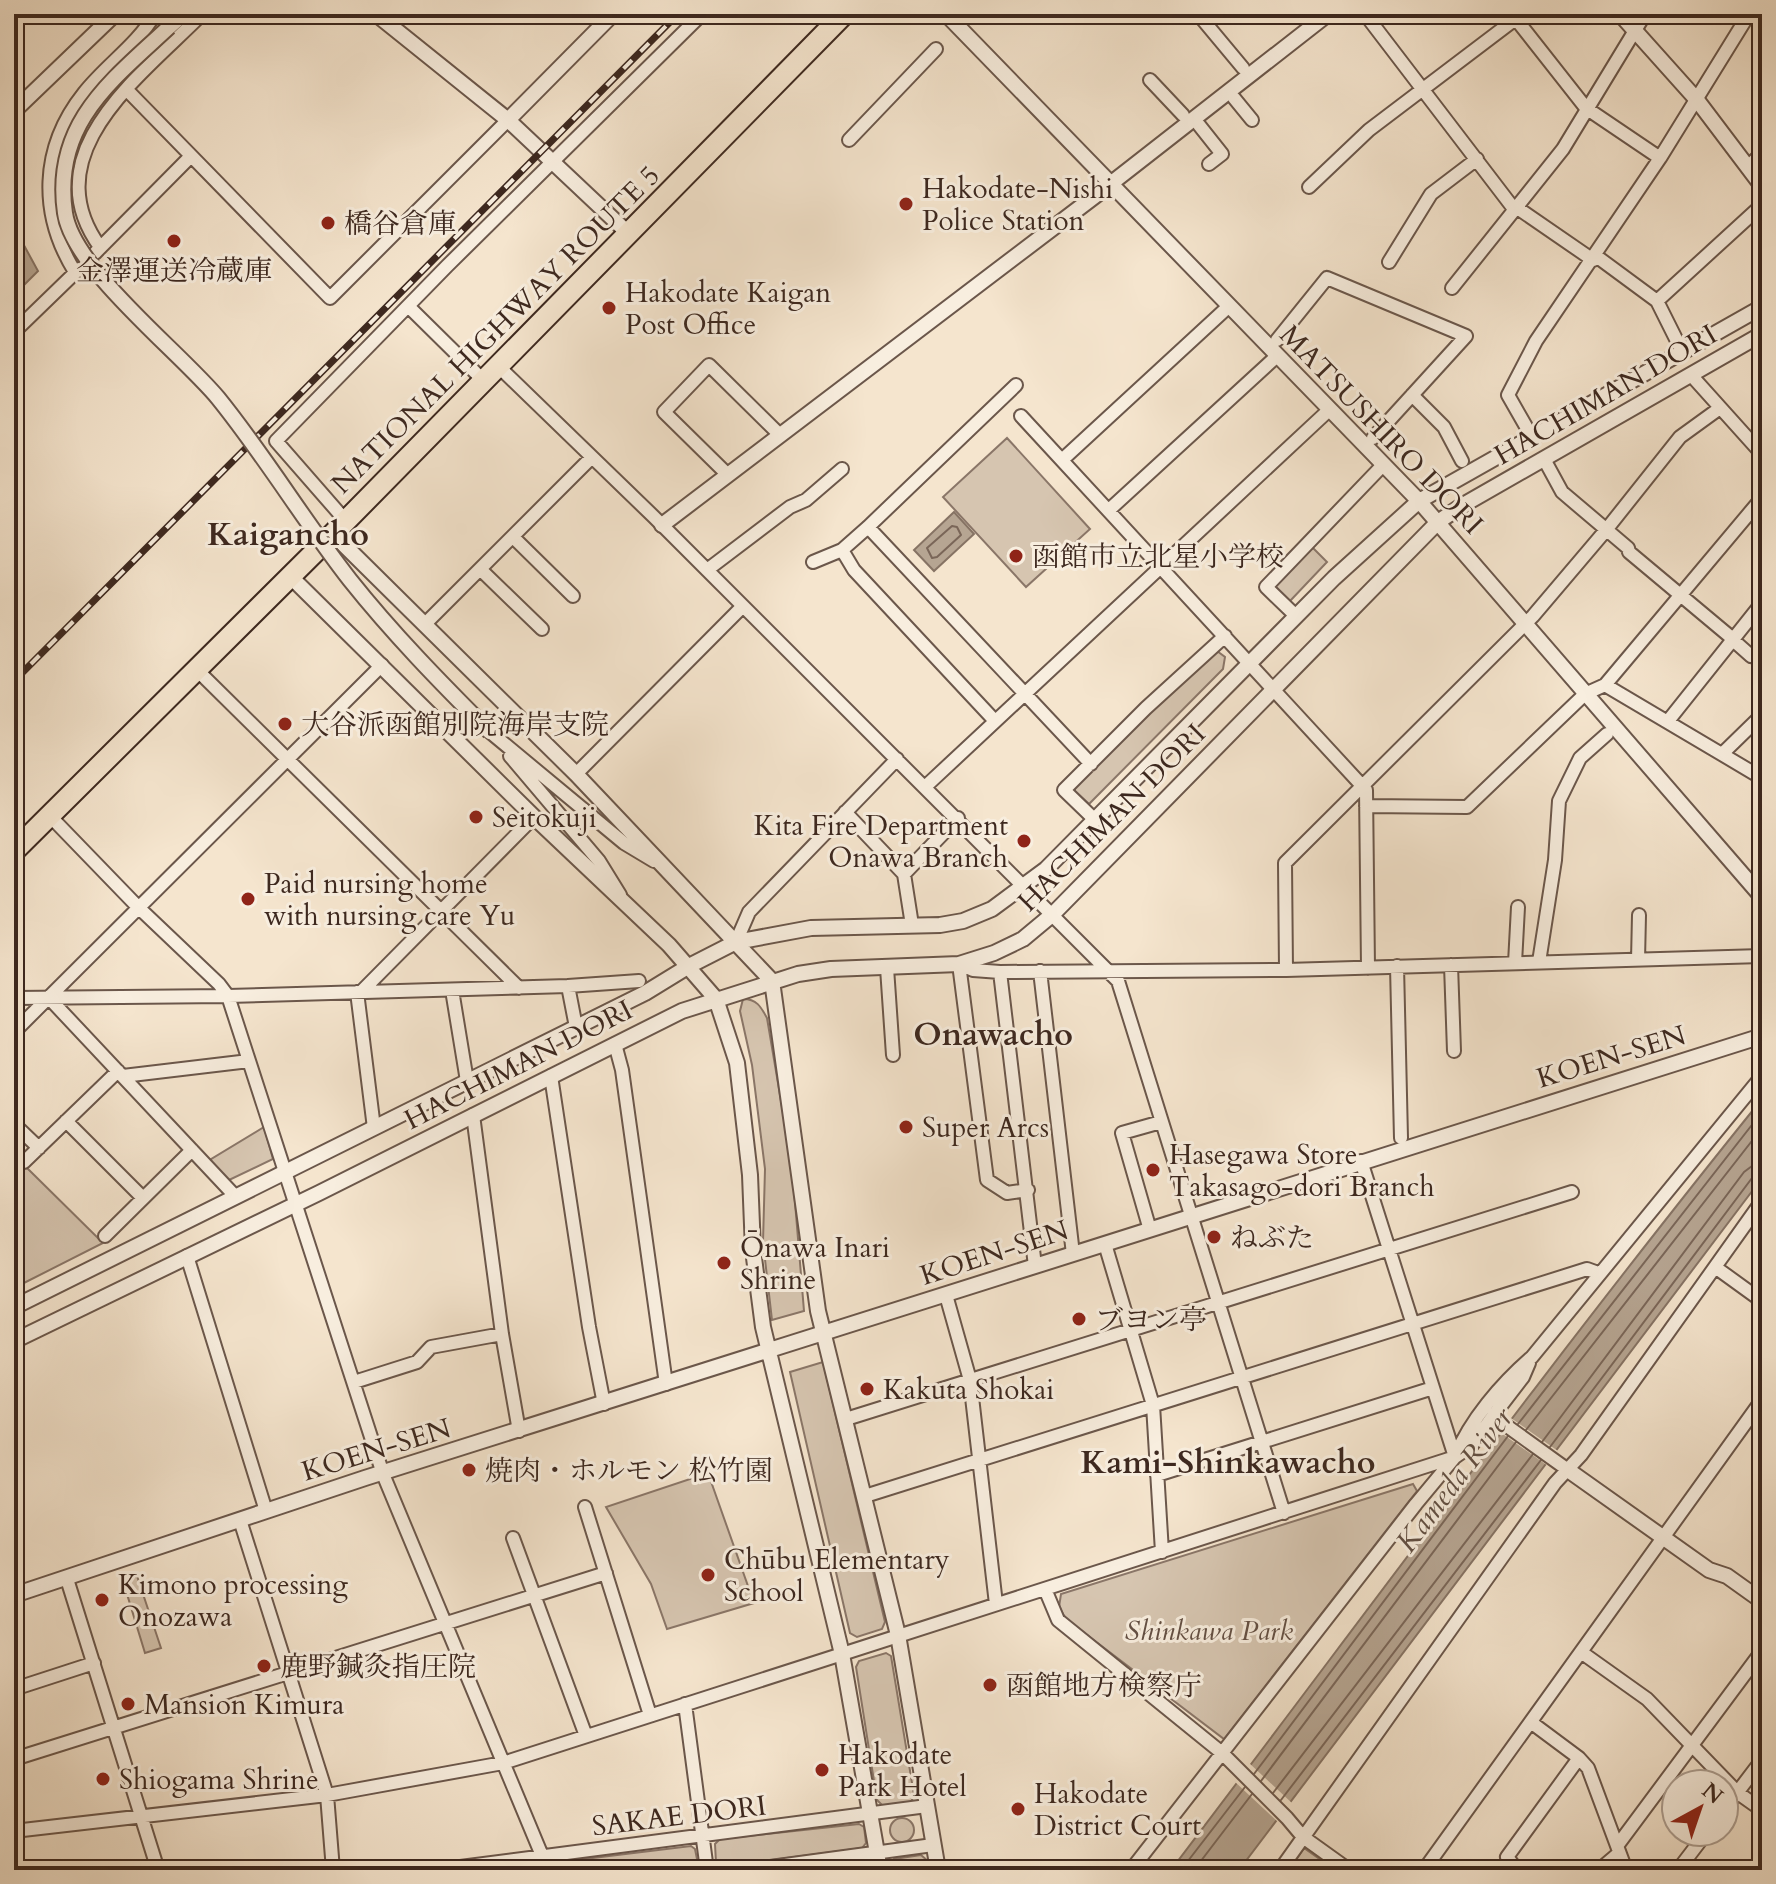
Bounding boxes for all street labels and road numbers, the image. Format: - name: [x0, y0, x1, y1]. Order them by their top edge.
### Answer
- street label: NATIONAL HIGHWAY ROUTE 5: [323, 157, 668, 502]
- street label: HACHIMAN DORI: [1487, 316, 1724, 474]
- street label: MATSUSHIRO DORI: [1271, 317, 1491, 543]
- street label: HACHIMAN DORI: [1009, 715, 1214, 920]
- street label: HACHIMAN DORI: [398, 991, 639, 1139]
- street label: KOEN-SEN: [1532, 1016, 1691, 1098]
- street label: KOEN-SEN: [915, 1211, 1073, 1295]
- street label: KOEN-SEN: [297, 1409, 456, 1491]
- street label: SAKAE DORI: [590, 1786, 768, 1846]

